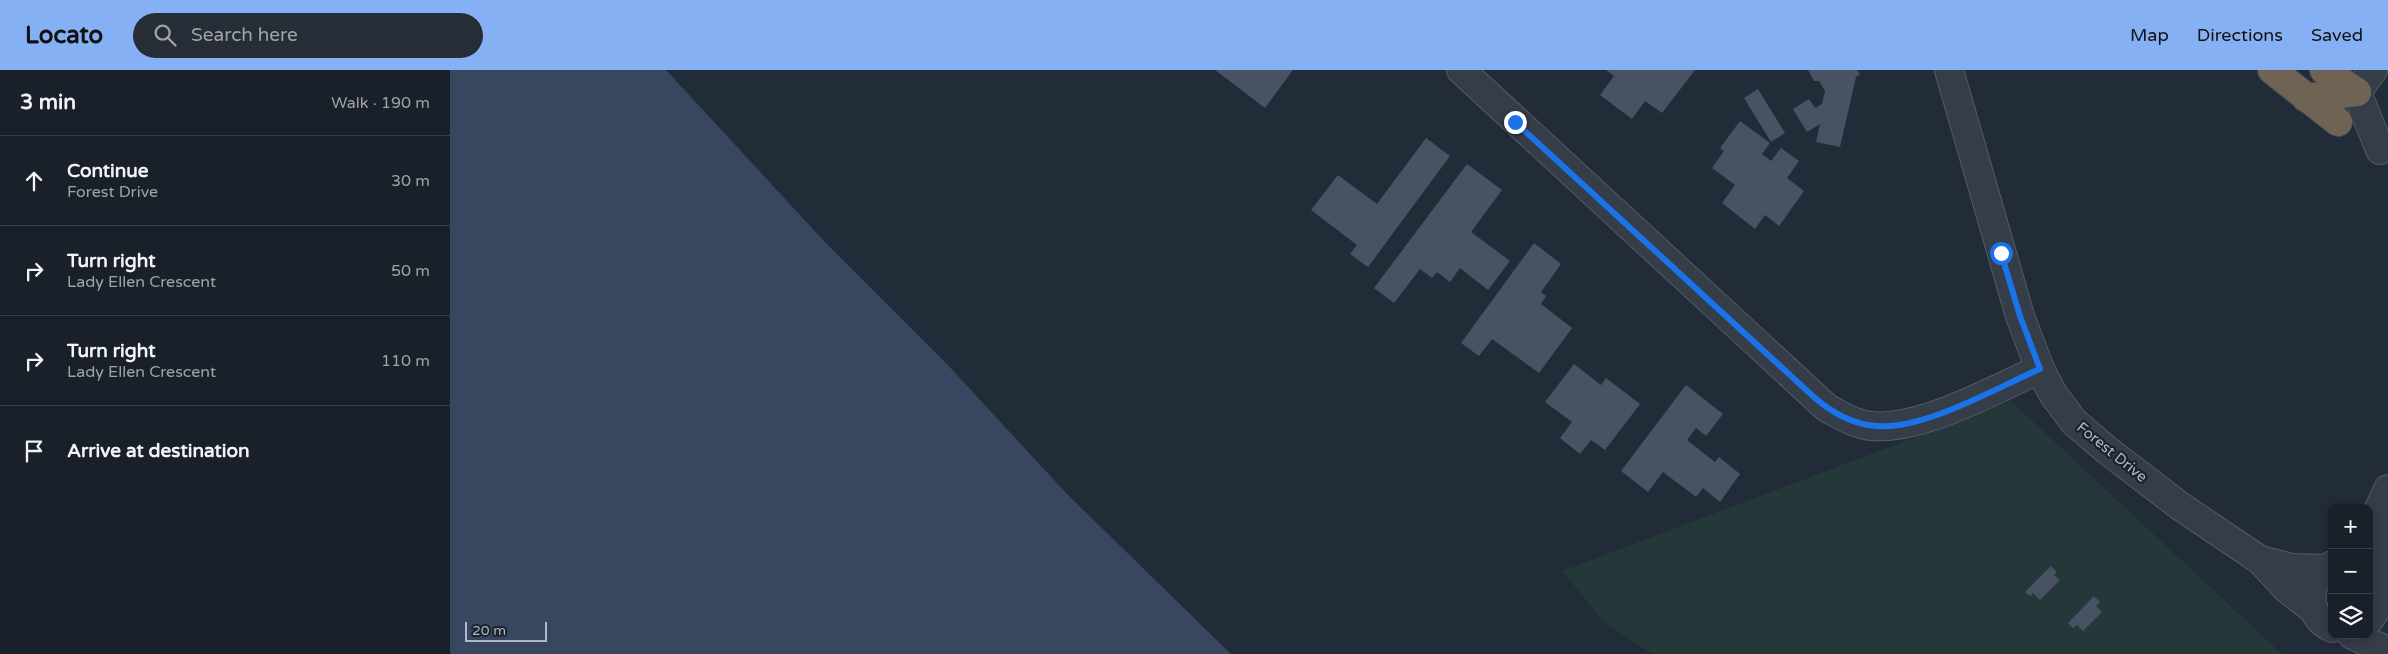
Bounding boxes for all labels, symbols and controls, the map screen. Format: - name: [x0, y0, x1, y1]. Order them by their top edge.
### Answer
- search box: [133, 13, 483, 58]
- text: Locato: [25, 21, 103, 50]
- icon: search: [151, 21, 179, 49]
- text: Search here: [191, 24, 298, 46]
- text: Map: [2130, 24, 2169, 46]
- text: Directions: [2197, 24, 2283, 46]
- text: Saved: [2311, 24, 2363, 46]
- text: 3 min: [20, 90, 76, 115]
- text: Walk · 190 m: [331, 93, 430, 113]
- route end: [1504, 111, 1527, 134]
- text: Continue: [67, 160, 149, 182]
- icon: ahead: [20, 167, 48, 195]
- text: 30 m: [391, 171, 430, 191]
- text: Forest Drive: [67, 182, 158, 202]
- route start: [1990, 242, 2013, 265]
- text: Turn right: [67, 250, 155, 272]
- icon: right: [20, 257, 48, 285]
- text: 50 m: [391, 261, 430, 281]
- text: Lady Ellen Crescent: [67, 272, 216, 292]
- text: Turn right: [67, 340, 155, 362]
- icon: right: [20, 347, 48, 375]
- text: 110 m: [381, 351, 430, 371]
- text: Lady Ellen Crescent: [67, 362, 216, 382]
- street label: Forest Drive: [2073, 418, 2151, 486]
- icon: arrive: [20, 437, 48, 465]
- text: Arrive at destination: [67, 440, 250, 462]
- map controls: [2328, 504, 2373, 639]
- button: +: [2328, 504, 2373, 549]
- button: −: [2328, 549, 2373, 594]
- button: layers: [2328, 594, 2373, 639]
- scale bar: [465, 619, 548, 642]
- text: 20 m: [472, 622, 506, 639]

